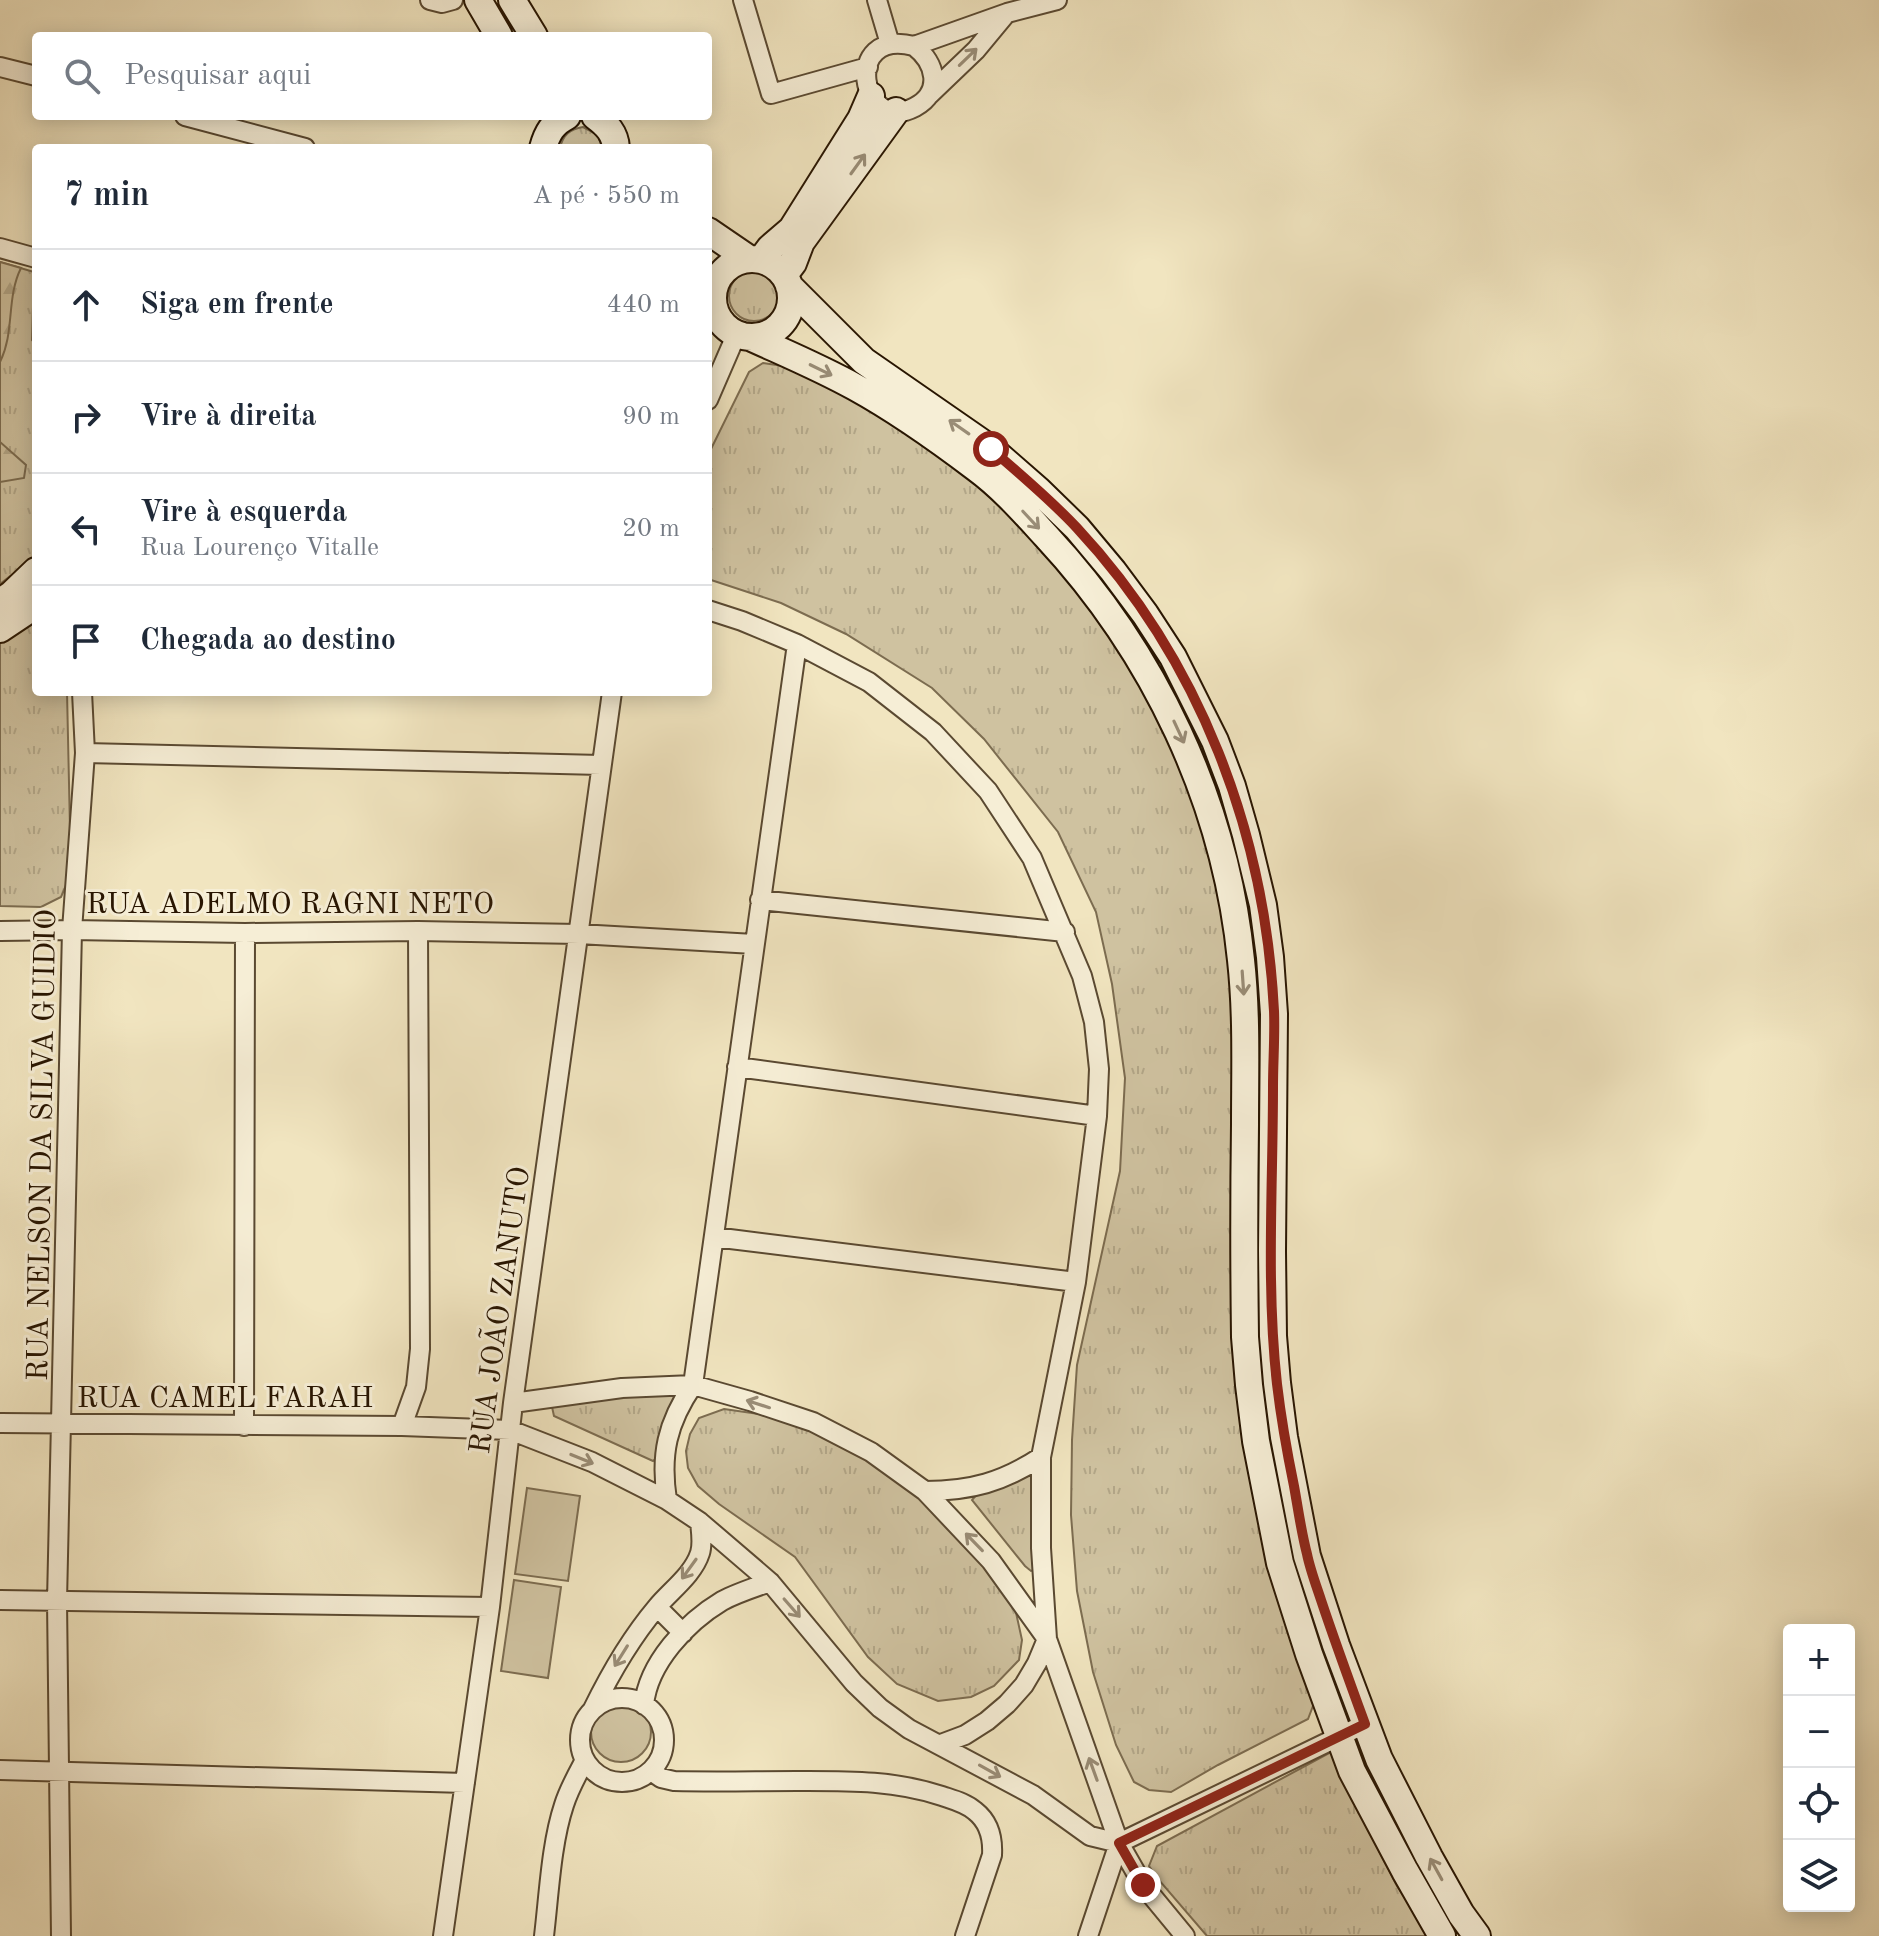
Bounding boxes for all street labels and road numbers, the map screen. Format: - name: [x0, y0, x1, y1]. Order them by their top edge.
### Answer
- street label: RUA ADELMO RAGNI NETO: [86, 890, 494, 920]
- street label: RUA NELSON DA SILVA GUIDIO: [24, 909, 62, 1381]
- street label: RUA JOÃO ZANUTO: [461, 1164, 536, 1456]
- street label: RUA CAMEL FARAH: [77, 1384, 373, 1414]

